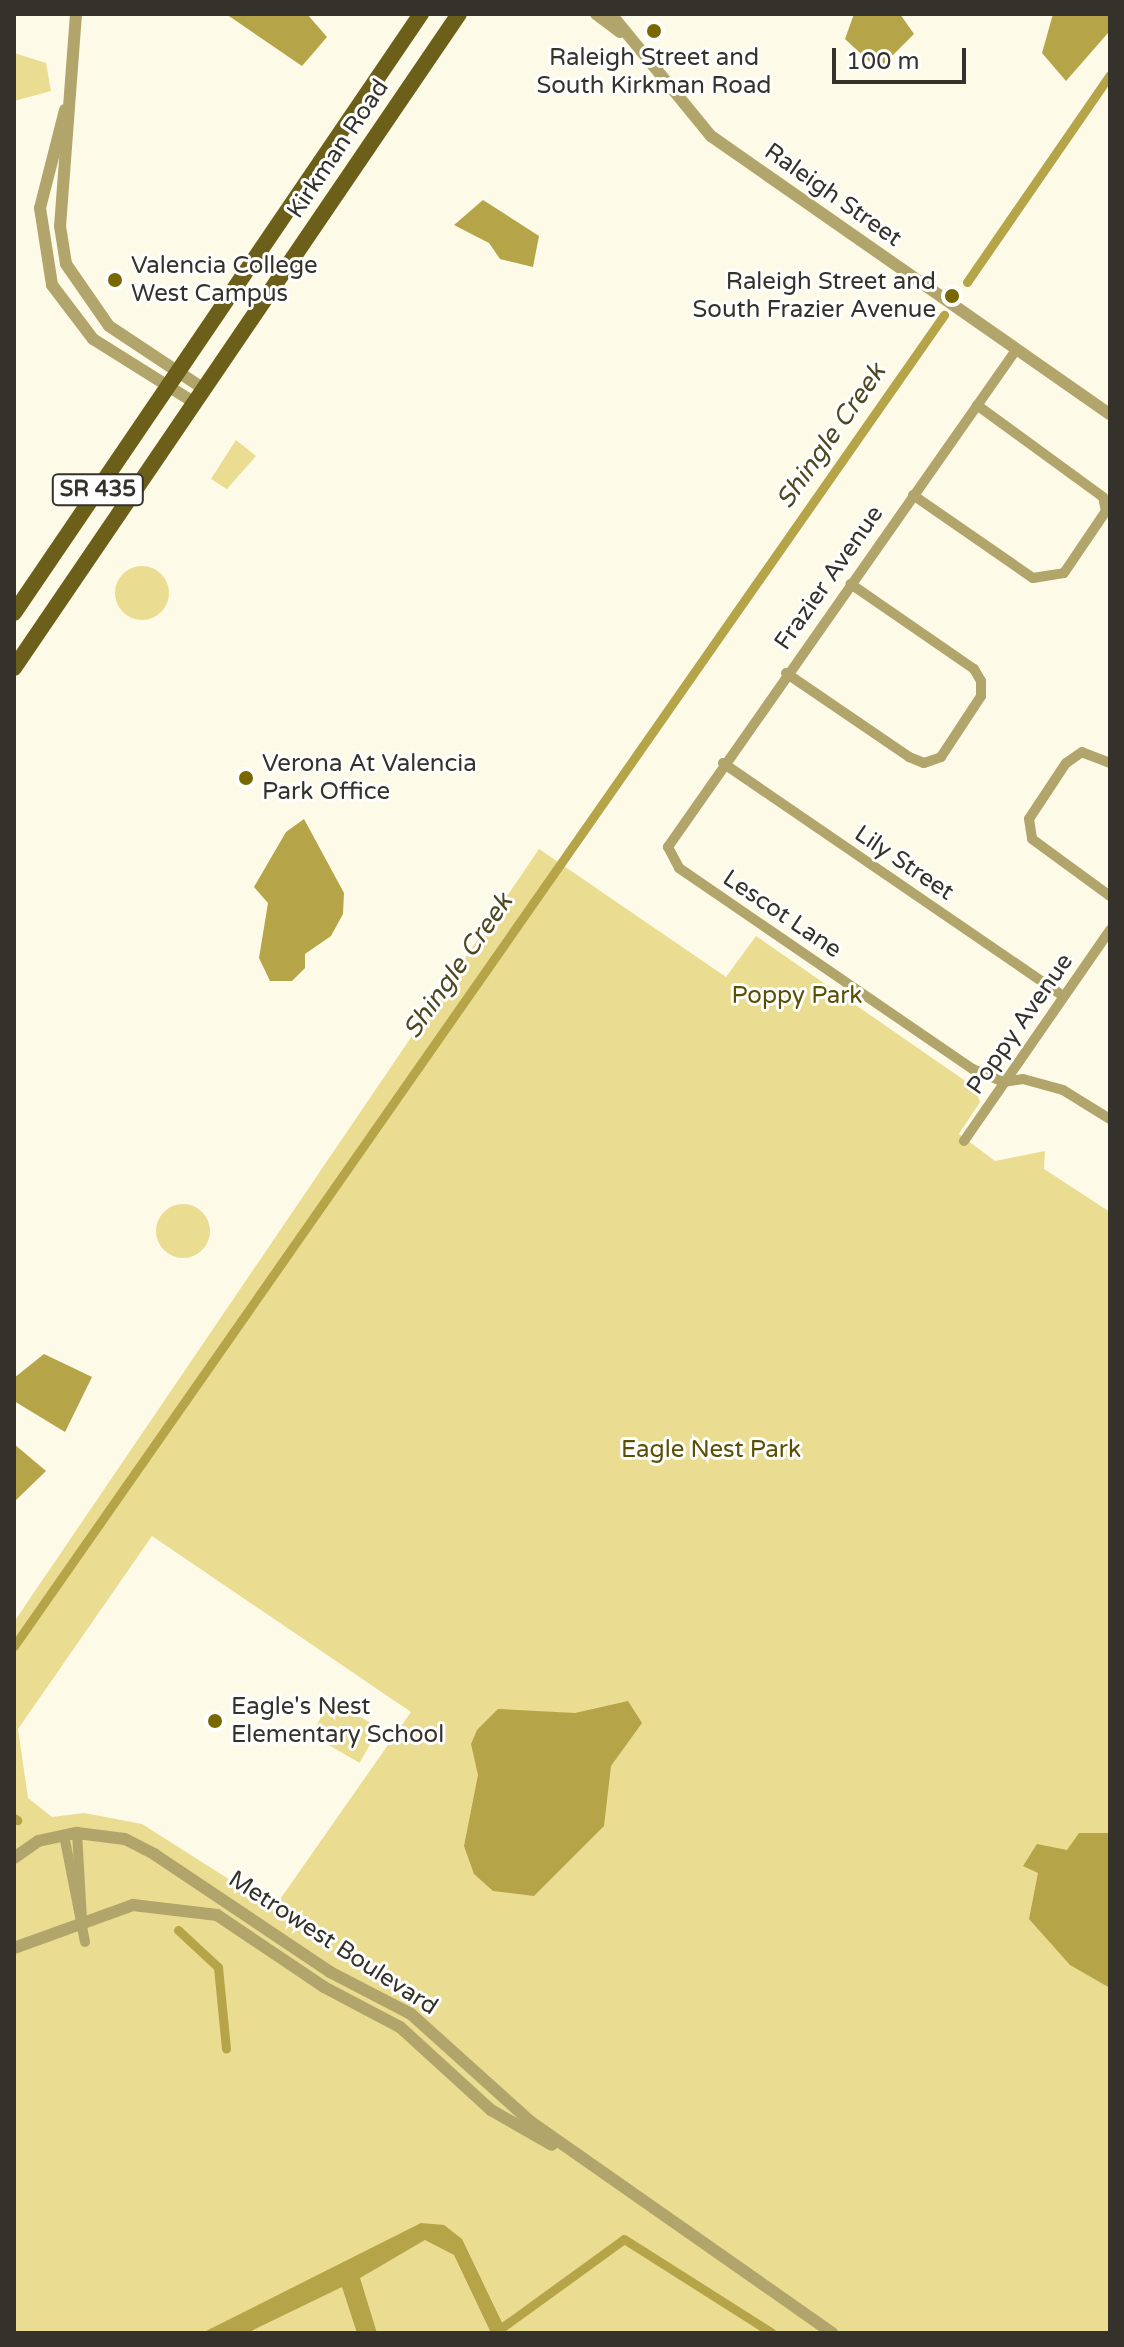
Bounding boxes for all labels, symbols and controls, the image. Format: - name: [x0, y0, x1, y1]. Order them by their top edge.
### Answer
- marker: Raleigh Street and South Kirkman Road: [645, 22, 663, 40]
- scale bar: [836, 32, 970, 82]
- place label: Raleigh Street and South Kirkman Road: [536, 44, 772, 100]
- text: 100 m: [846, 47, 920, 76]
- street label: Kirkman Road: [281, 74, 395, 224]
- street label: Raleigh Street: [759, 137, 907, 253]
- place label: Valencia College West Campus: [131, 252, 318, 308]
- place label: Raleigh Street and South Frazier Avenue: [693, 268, 936, 324]
- marker: Valencia College West Campus: [106, 271, 124, 289]
- marker: Raleigh Street and South Frazier Avenue: [943, 287, 961, 305]
- water label: Shingle Creek: [770, 358, 892, 514]
- road number: SR 435: [50, 472, 146, 508]
- street label: Frazier Avenue: [769, 500, 889, 656]
- place label: Verona At Valencia Park Office: [262, 750, 477, 806]
- marker: Verona At Valencia Park Office: [237, 769, 255, 787]
- street label: Lily Street: [849, 819, 959, 907]
- street label: Lescot Lane: [717, 864, 847, 964]
- water label: Shingle Creek: [397, 888, 519, 1044]
- street label: Poppy Avenue: [961, 948, 1079, 1100]
- park label: Poppy Park: [732, 982, 862, 1010]
- park label: Eagle Nest Park: [621, 1436, 801, 1464]
- place label: Eagle's Nest Elementary School: [231, 1693, 444, 1749]
- marker: Eagle's Nest Elementary School: [206, 1712, 224, 1730]
- street label: Metrowest Boulevard: [223, 1865, 443, 2021]

